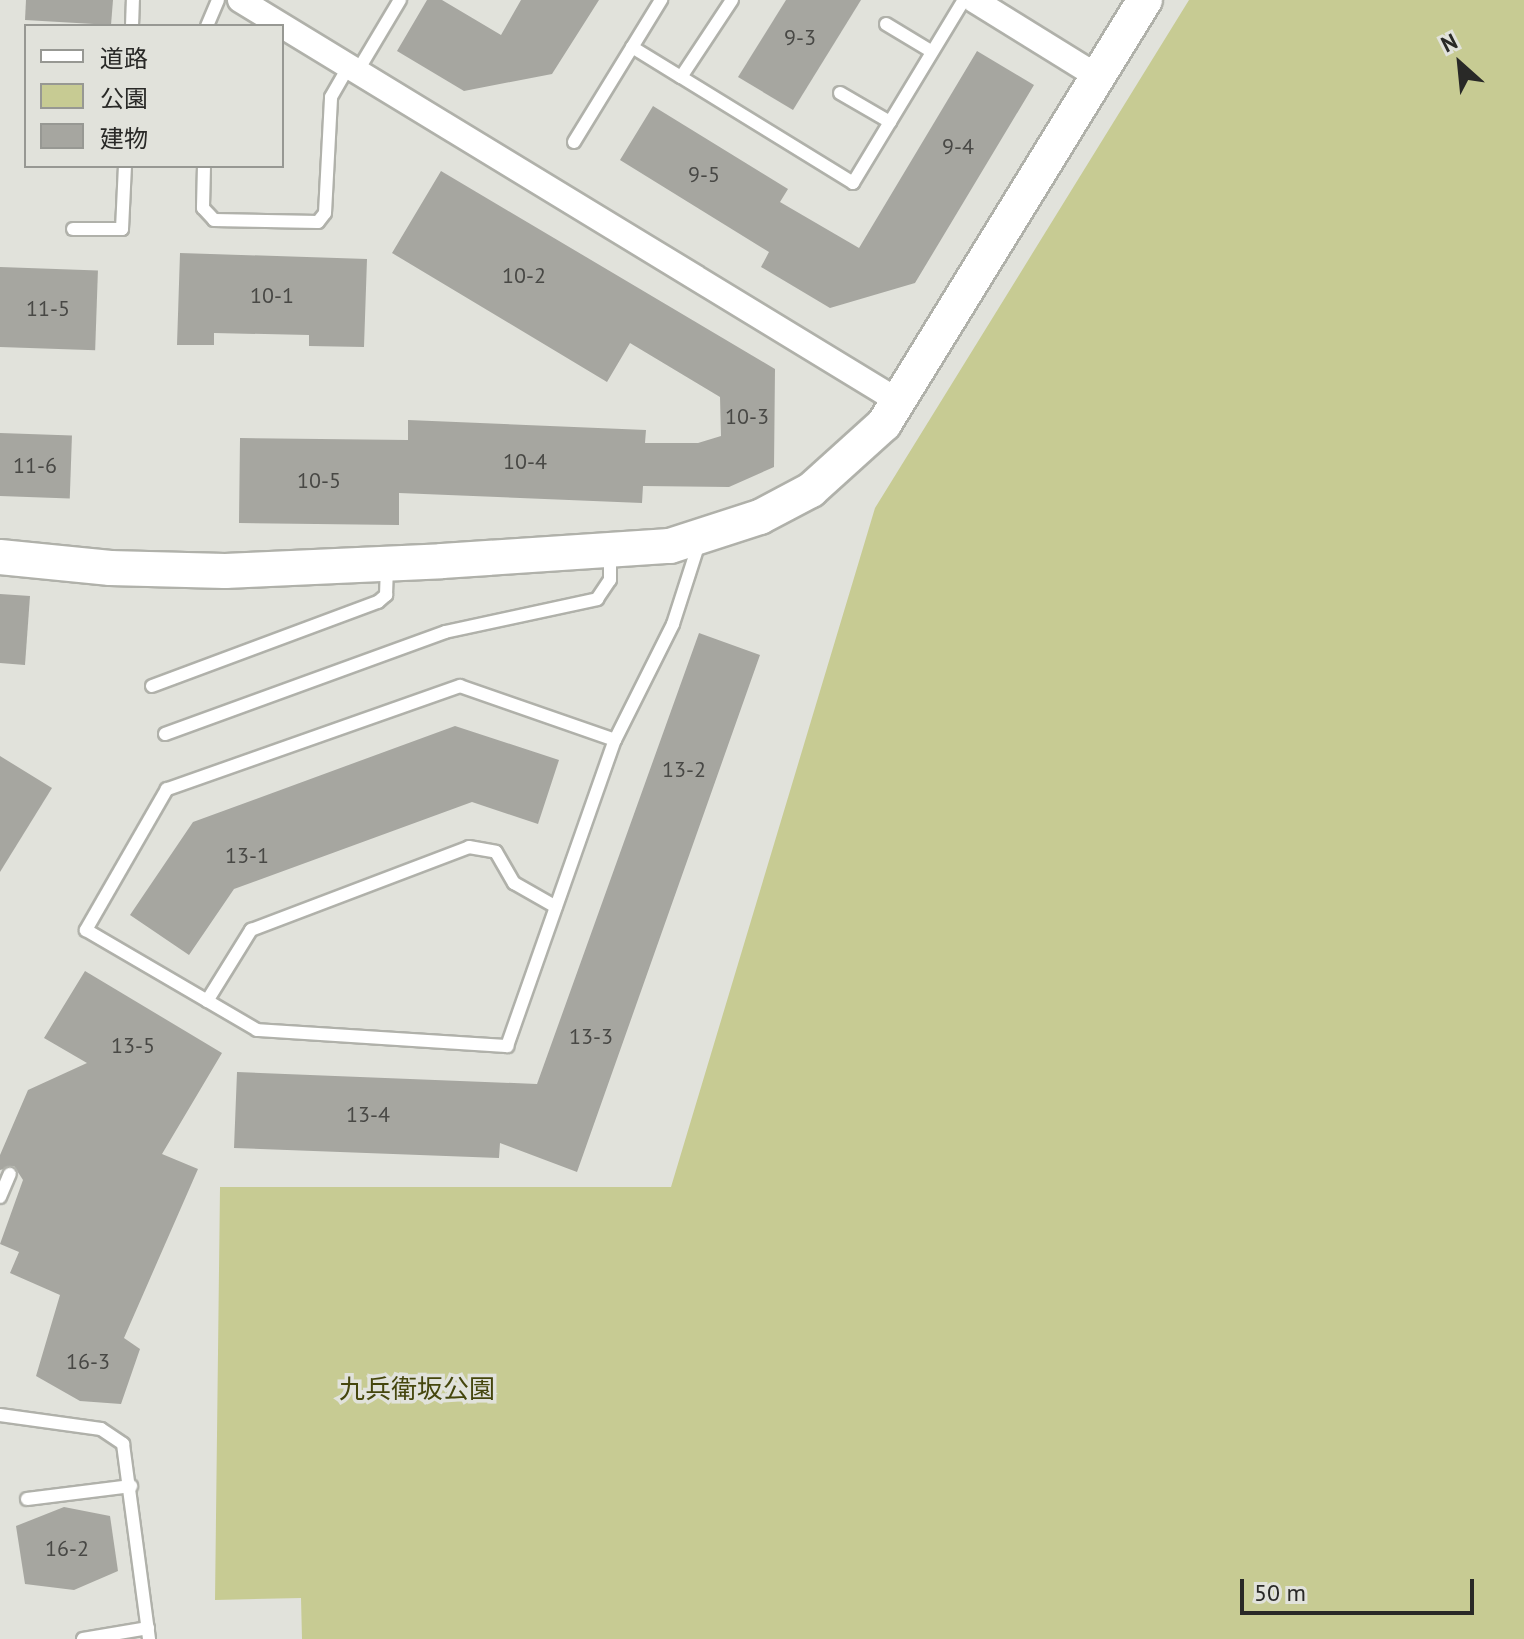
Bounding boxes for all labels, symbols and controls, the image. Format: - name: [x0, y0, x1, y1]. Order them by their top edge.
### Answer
- legend: [24, 24, 284, 168]
- north arrow: [1420, 24, 1500, 104]
- house number: 9-3: [784, 25, 816, 51]
- text: N: [1436, 27, 1462, 58]
- text: 道路: [100, 43, 148, 74]
- text: 公園: [100, 83, 148, 114]
- text: 建物: [100, 123, 148, 154]
- house number: 9-4: [942, 134, 974, 160]
- house number: 9-5: [688, 162, 720, 188]
- house number: 10-2: [502, 263, 546, 289]
- house number: 10-1: [250, 283, 294, 309]
- house number: 11-5: [26, 296, 70, 322]
- house number: 10-3: [725, 404, 769, 430]
- house number: 10-4: [503, 449, 547, 475]
- house number: 11-6: [13, 453, 57, 479]
- house number: 10-5: [297, 468, 341, 494]
- house number: 13-2: [662, 757, 706, 783]
- house number: 13-1: [225, 843, 269, 869]
- house number: 13-3: [569, 1024, 613, 1050]
- house number: 13-5: [111, 1033, 155, 1059]
- house number: 13-4: [346, 1102, 390, 1128]
- house number: 16-3: [66, 1349, 110, 1375]
- park label: 九兵衛坂公園: [339, 1373, 495, 1405]
- house number: 16-2: [45, 1536, 89, 1562]
- scale bar: [1244, 1563, 1478, 1613]
- text: 50 m: [1254, 1577, 1306, 1608]

